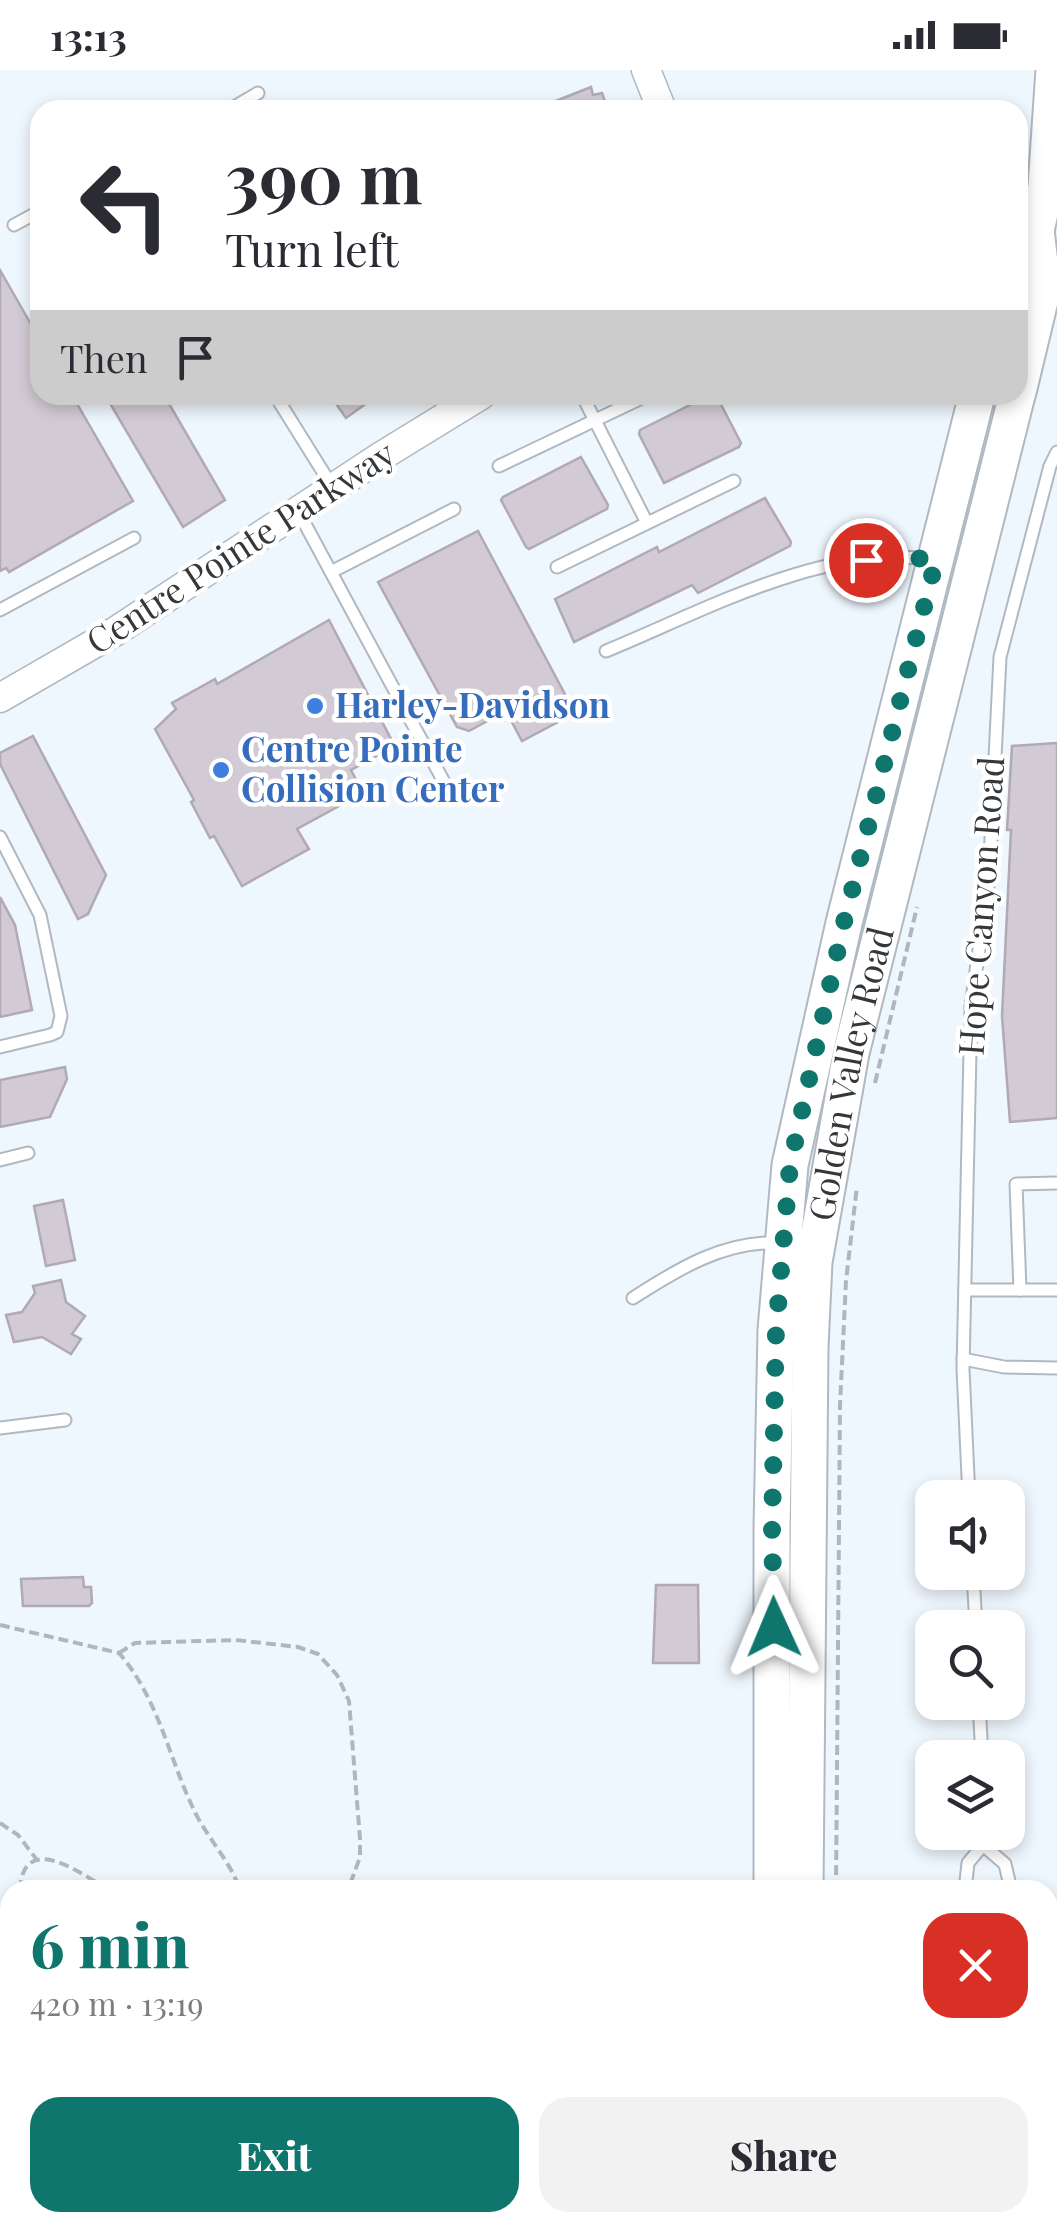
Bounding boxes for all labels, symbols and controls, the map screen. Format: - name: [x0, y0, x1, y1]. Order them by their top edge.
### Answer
- text: 13:13: [50, 10, 127, 61]
- text: 390 m: [225, 128, 423, 222]
- icon: left: [60, 140, 190, 270]
- text: Turn left: [225, 218, 399, 278]
- icon: arrive: [168, 330, 223, 385]
- text: Then: [60, 332, 148, 383]
- street label: Centre Pointe Parkway: [76, 428, 403, 663]
- pin: [824, 518, 909, 603]
- icon: arrive: [839, 533, 894, 588]
- place label: Harley-Davidson: [335, 680, 610, 727]
- marker: Harley-Davidson: [304, 695, 326, 717]
- place label: Centre Pointe Collision Center: [241, 724, 505, 811]
- street label: Hope Canyon Road: [946, 755, 1013, 1057]
- marker: Centre Pointe Collision Center: [210, 759, 232, 781]
- street label: Golden Valley Road: [796, 921, 903, 1224]
- map controls: [915, 1480, 1025, 1850]
- button: sound: [915, 1480, 1025, 1590]
- position arrow: [722, 1575, 826, 1679]
- button: search: [915, 1610, 1025, 1720]
- button: layers: [915, 1740, 1025, 1850]
- text: 6 min: [30, 1903, 189, 1983]
- button: close: [923, 1913, 1028, 2018]
- text: 420 m · 13:19: [30, 1981, 203, 2024]
- button: Exit: [30, 2097, 519, 2212]
- button: Share: [539, 2097, 1028, 2212]

